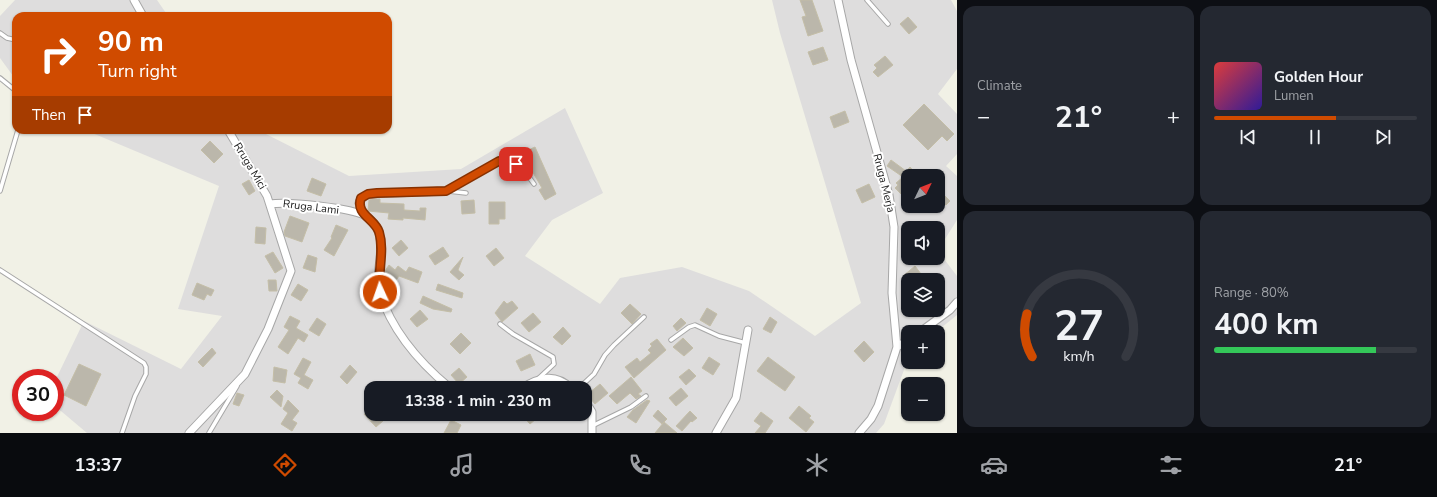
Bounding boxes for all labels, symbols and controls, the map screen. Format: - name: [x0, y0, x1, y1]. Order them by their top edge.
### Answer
- text: 90 m: [98, 23, 164, 61]
- icon: right: [32, 28, 84, 80]
- text: Turn right: [98, 59, 177, 83]
- text: Golden Hour: [1274, 67, 1363, 87]
- text: Climate: [977, 77, 1022, 95]
- text: Lumen: [1274, 87, 1314, 105]
- text: 21°: [1055, 97, 1102, 138]
- text: −: [977, 102, 990, 132]
- text: +: [1167, 102, 1180, 132]
- icon: arrive: [74, 104, 96, 126]
- text: Then: [32, 105, 66, 125]
- icon: previous: [1237, 126, 1259, 148]
- icon: pause: [1304, 126, 1326, 148]
- icon: next: [1372, 126, 1394, 148]
- street label: Rruga Mici: [230, 140, 270, 192]
- pin: [499, 147, 533, 181]
- street label: Rruga Merja: [869, 152, 899, 214]
- icon: arrive: [505, 153, 527, 175]
- north arrow: [901, 169, 945, 213]
- map controls: [901, 169, 945, 421]
- street label: Rruga Lami: [282, 196, 340, 218]
- button: sound: [901, 221, 945, 265]
- position arrow: [359, 271, 401, 313]
- button: layers: [901, 273, 945, 317]
- text: Range · 80%: [1214, 284, 1289, 302]
- text: 27: [1054, 298, 1103, 355]
- text: 400 km: [1214, 304, 1319, 345]
- button: +: [901, 325, 945, 369]
- text: km/h: [1063, 346, 1094, 365]
- speed limit sign: 30: [12, 369, 64, 421]
- button: −: [901, 377, 945, 421]
- text: 13:38 · 1 min · 230 m: [405, 391, 551, 411]
- icon: directions: [271, 451, 299, 479]
- icon: music: [448, 451, 476, 479]
- icon: phone: [626, 451, 654, 479]
- icon: climate: [803, 451, 831, 479]
- icon: car: [980, 451, 1008, 479]
- icon: filters: [1157, 451, 1185, 479]
- text: 13:37: [75, 453, 122, 477]
- text: 21°: [1334, 453, 1362, 477]

